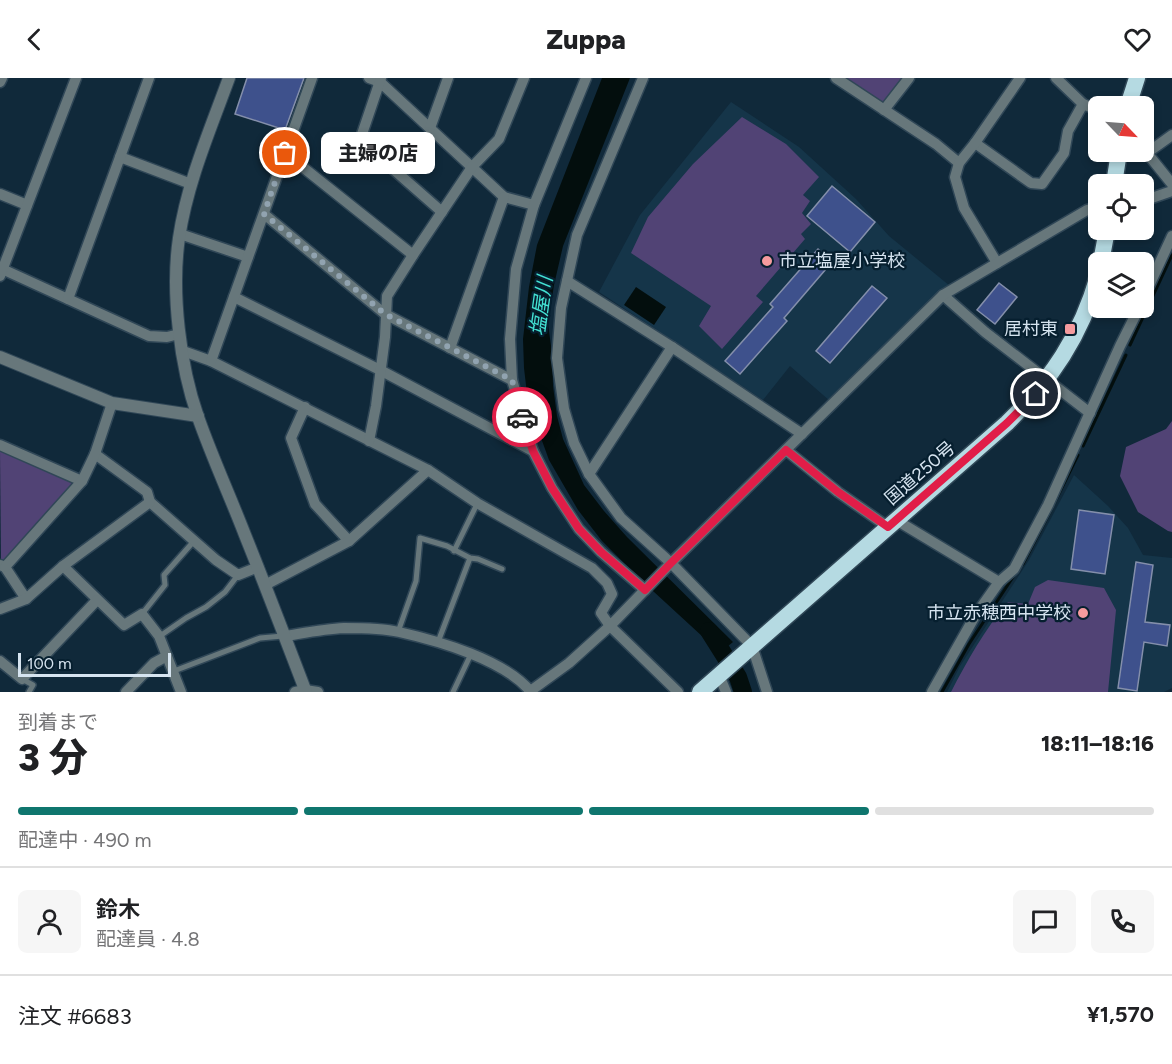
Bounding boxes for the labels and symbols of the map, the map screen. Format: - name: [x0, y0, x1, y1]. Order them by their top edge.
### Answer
- north arrow: [1088, 96, 1154, 162]
- pin: [259, 127, 310, 178]
- callout: 主婦の店: [321, 132, 435, 174]
- place label: 市立塩屋小学校: [779, 250, 905, 272]
- marker: 市立塩屋小学校: [760, 254, 774, 268]
- water label: 塩屋川: [525, 273, 557, 337]
- place label: 居村東: [1004, 318, 1058, 340]
- marker: 居村東: [1063, 322, 1077, 336]
- pin: [1010, 368, 1061, 419]
- courier: [492, 387, 552, 447]
- street label: 国道250号: [880, 437, 960, 509]
- place label: 市立赤穂西中学校: [927, 602, 1071, 624]
- marker: 市立赤穂西中学校: [1076, 606, 1090, 620]
- scale bar: [18, 650, 171, 678]

